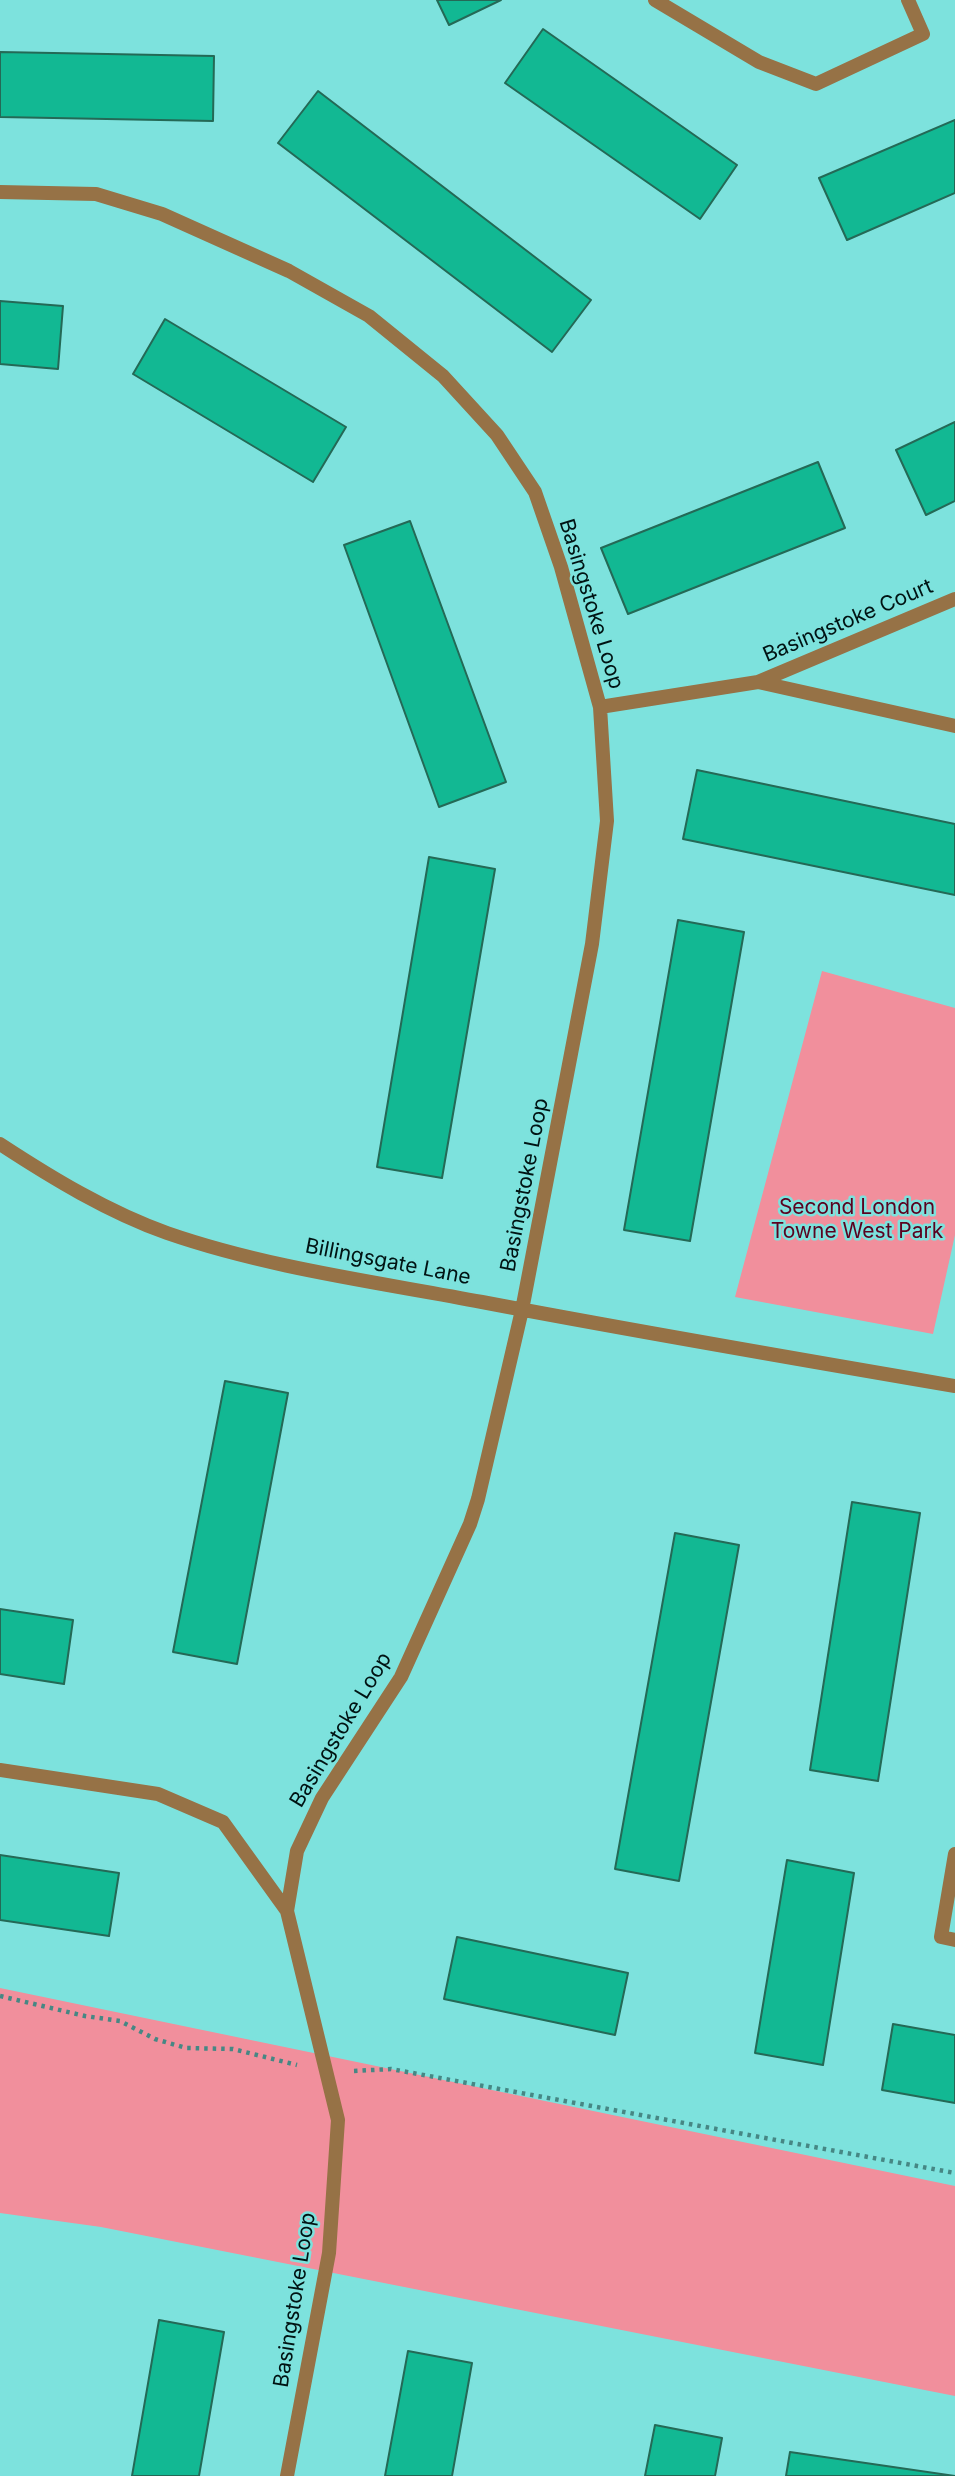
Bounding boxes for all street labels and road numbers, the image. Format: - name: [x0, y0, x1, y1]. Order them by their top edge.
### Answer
- street label: Basingstoke Loop: [553, 516, 629, 692]
- street label: Basingstoke Court: [759, 574, 937, 668]
- street label: Basingstoke Loop: [496, 1096, 554, 1274]
- street label: Billingsgate Lane: [303, 1234, 473, 1290]
- street label: Basingstoke Loop: [285, 1648, 397, 1812]
- street label: Basingstoke Loop: [269, 2211, 321, 2389]

